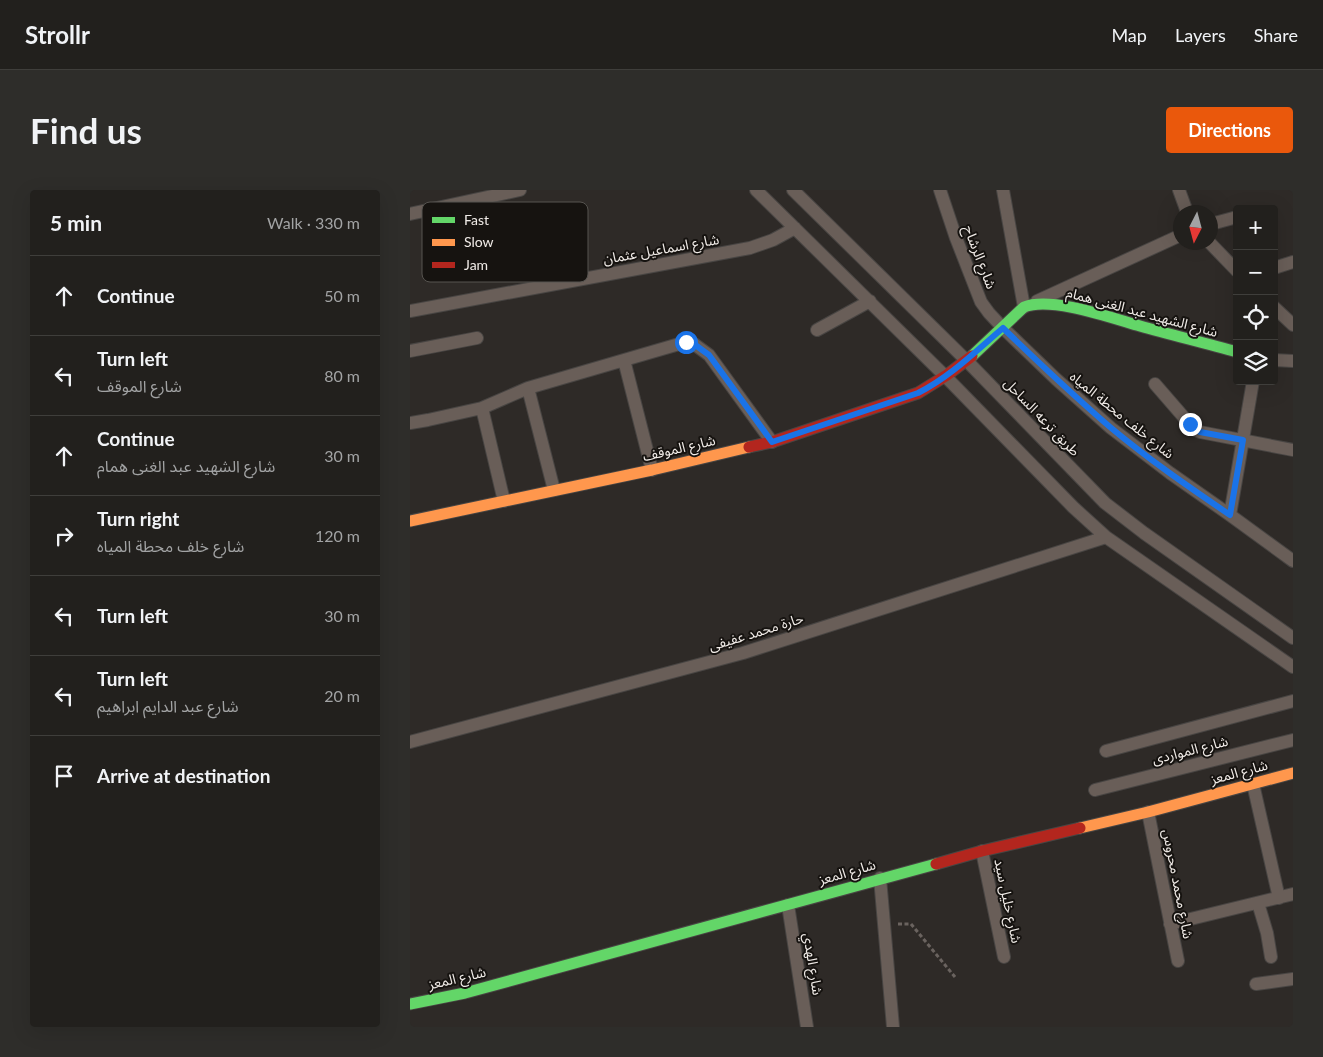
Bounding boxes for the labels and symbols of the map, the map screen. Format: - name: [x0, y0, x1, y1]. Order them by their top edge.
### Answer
- legend: [422, 202, 588, 282]
- north arrow: [1173, 205, 1218, 250]
- text: Fast: [464, 211, 489, 228]
- street label: شارع الرشاح: [958, 223, 1000, 292]
- street label: شارع اسماعيل عثمان: [602, 230, 721, 270]
- text: Slow: [464, 233, 494, 250]
- text: Jam: [464, 256, 488, 273]
- street label: شارع الشهيد عبد الغنى همام: [1064, 283, 1220, 343]
- route start: [675, 331, 698, 354]
- street label: شارع خلف محطة المياه: [1065, 367, 1178, 464]
- street label: طريق ترعه الساحل: [999, 374, 1084, 461]
- route end: [1179, 413, 1202, 436]
- street label: شارع الموقف: [641, 431, 718, 467]
- street label: حارة محمد عفيفى: [707, 609, 805, 655]
- street label: شارع المواردى: [1150, 732, 1230, 770]
- street label: شارع المعز: [1207, 756, 1270, 790]
- street label: شارع محمد محروس: [1157, 828, 1197, 941]
- street label: شارع المعز: [815, 855, 878, 891]
- street label: شارع خليل سيد: [988, 857, 1026, 945]
- street label: شارع الهدي: [797, 931, 827, 997]
- street label: شارع المعز: [425, 963, 488, 996]

